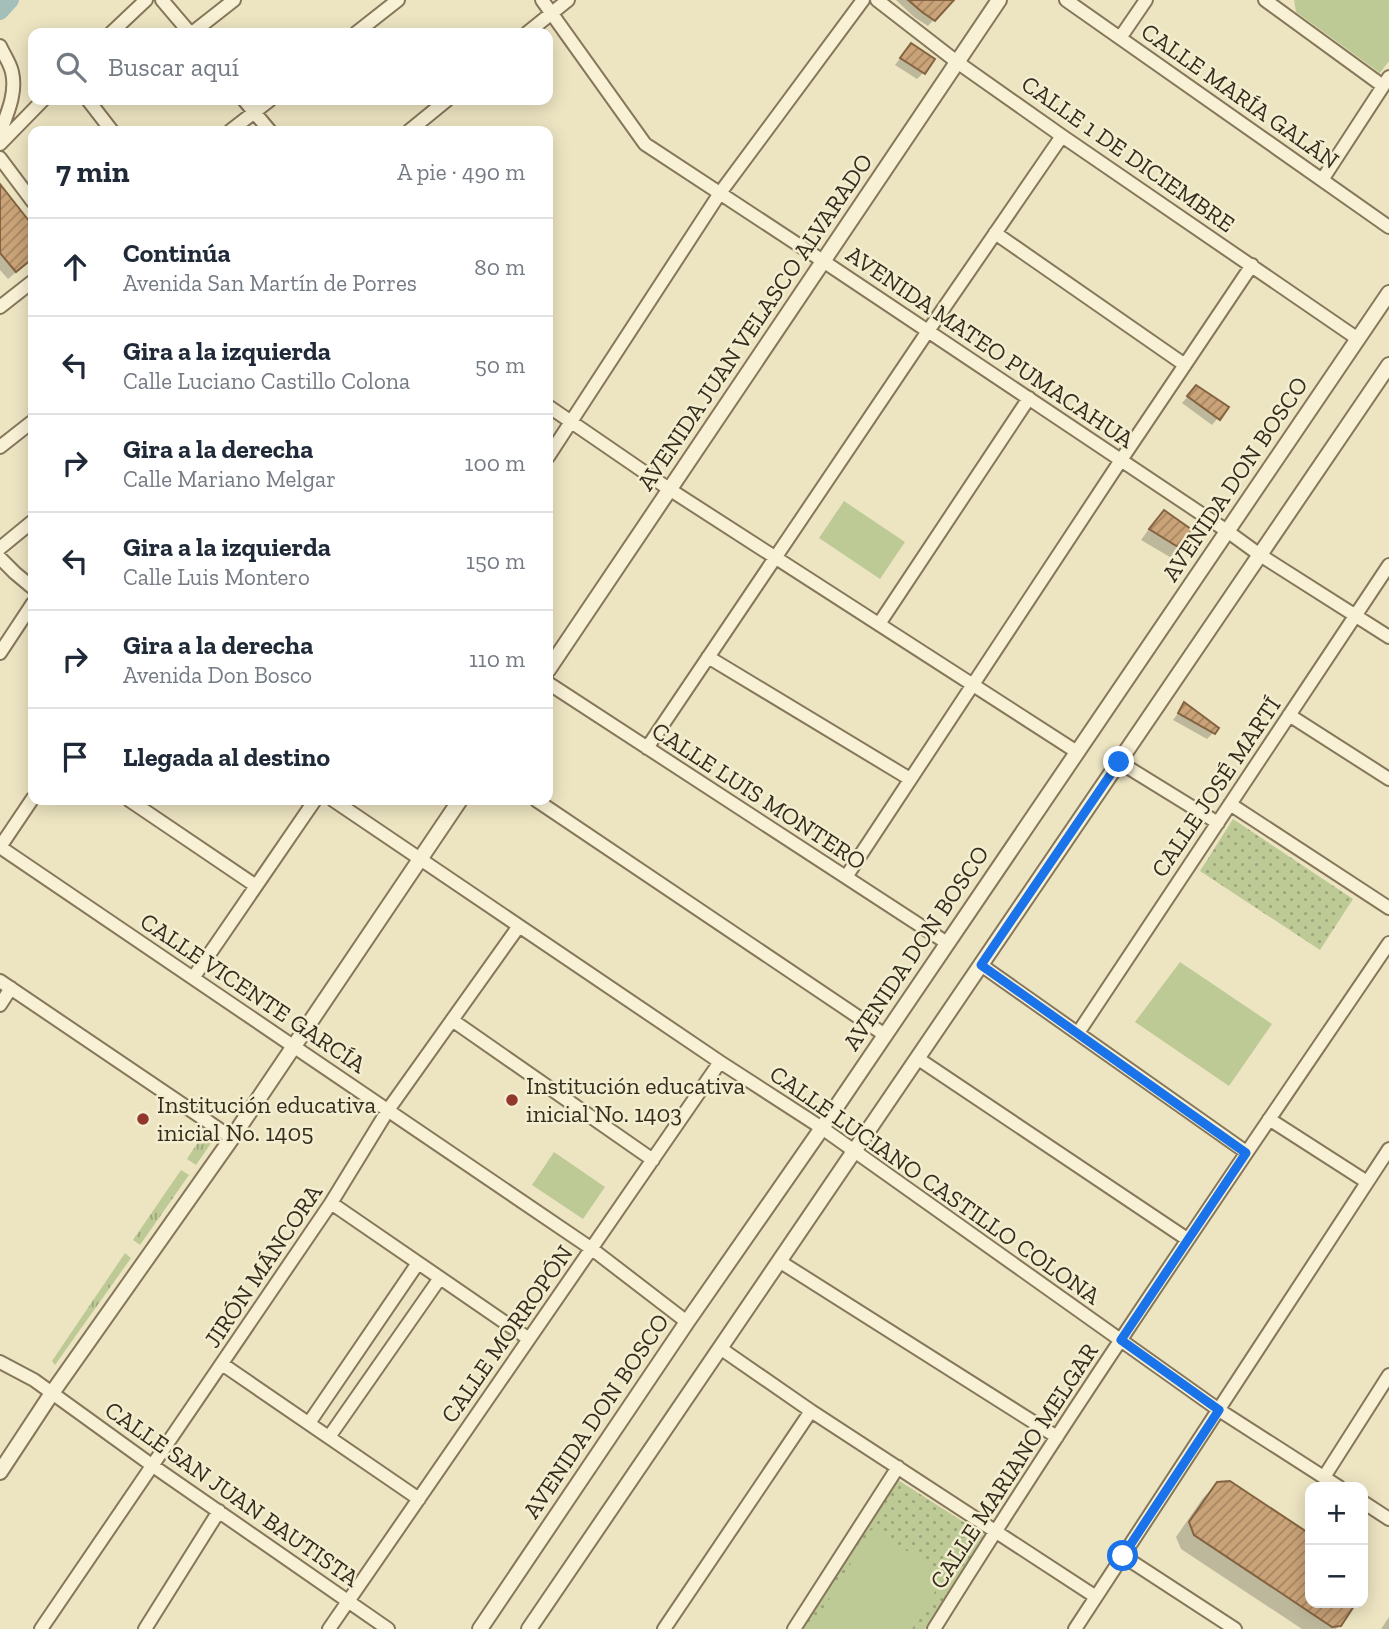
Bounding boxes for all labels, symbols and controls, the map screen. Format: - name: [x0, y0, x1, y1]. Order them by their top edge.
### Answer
- street label: CALLE MARÍA GALÁN: [1136, 16, 1345, 175]
- search box: [28, 28, 553, 105]
- icon: search: [52, 48, 90, 86]
- text: Buscar aquí: [108, 51, 239, 83]
- street label: CALLE 1 DE DICIEMBRE: [1016, 69, 1240, 238]
- street label: AVENIDA JUAN VELASCO ALVARADO: [631, 148, 878, 496]
- text: 7 min: [56, 154, 130, 190]
- text: A pie · 490 m: [397, 158, 525, 186]
- text: Continúa: [123, 237, 231, 269]
- street label: AVENIDA MATEO PUMACAHUA: [841, 239, 1140, 454]
- icon: ahead: [56, 248, 94, 286]
- text: 80 m: [474, 253, 525, 281]
- text: Avenida San Martín de Porres: [123, 269, 417, 297]
- text: Gira a la izquierda: [123, 335, 331, 367]
- icon: left: [56, 346, 94, 384]
- text: 50 m: [475, 351, 525, 379]
- text: Calle Luciano Castillo Colona: [123, 367, 410, 395]
- street label: AVENIDA DON BOSCO: [1155, 371, 1314, 587]
- text: Gira a la derecha: [123, 433, 313, 465]
- icon: right: [56, 444, 94, 482]
- text: 100 m: [465, 449, 525, 477]
- text: Calle Mariano Melgar: [123, 465, 336, 493]
- text: Gira a la izquierda: [123, 531, 331, 563]
- icon: left: [56, 542, 94, 580]
- text: 150 m: [466, 547, 525, 575]
- text: Calle Luis Montero: [123, 563, 310, 591]
- text: Gira a la derecha: [123, 629, 313, 661]
- icon: right: [56, 640, 94, 678]
- text: 110 m: [469, 645, 525, 673]
- text: Avenida Don Bosco: [123, 661, 312, 689]
- street label: CALLE JOSÉ MARTÍ: [1145, 691, 1287, 882]
- street label: CALLE LUIS MONTERO: [647, 715, 872, 876]
- icon: arrive: [56, 738, 94, 776]
- text: Llegada al destino: [123, 741, 330, 773]
- route end: [1103, 746, 1134, 777]
- street label: AVENIDA DON BOSCO: [836, 840, 995, 1056]
- street label: CALLE VICENTE GARCÍA: [135, 906, 372, 1079]
- street label: CALLE LUCIANO CASTILLO COLONA: [764, 1059, 1107, 1311]
- place label: Institución educativa inicial No. 1403: [526, 1071, 745, 1128]
- place label: Institución educativa inicial No. 1405: [157, 1090, 376, 1147]
- marker: Institución educativa inicial No. 1403: [504, 1092, 520, 1108]
- marker: Institución educativa inicial No. 1405: [135, 1111, 151, 1127]
- street label: JIRÓN MÁNCORA: [197, 1178, 328, 1353]
- street label: CALLE MORROPÓN: [434, 1239, 579, 1428]
- street label: AVENIDA DON BOSCO: [516, 1308, 675, 1524]
- street label: CALLE MARIANO MELGAR: [923, 1337, 1104, 1594]
- street label: CALLE SAN JUAN BAUTISTA: [100, 1395, 365, 1593]
- map controls: [1305, 1482, 1368, 1608]
- button: +: [1305, 1482, 1368, 1545]
- route start: [1107, 1540, 1138, 1571]
- button: −: [1305, 1545, 1368, 1608]

